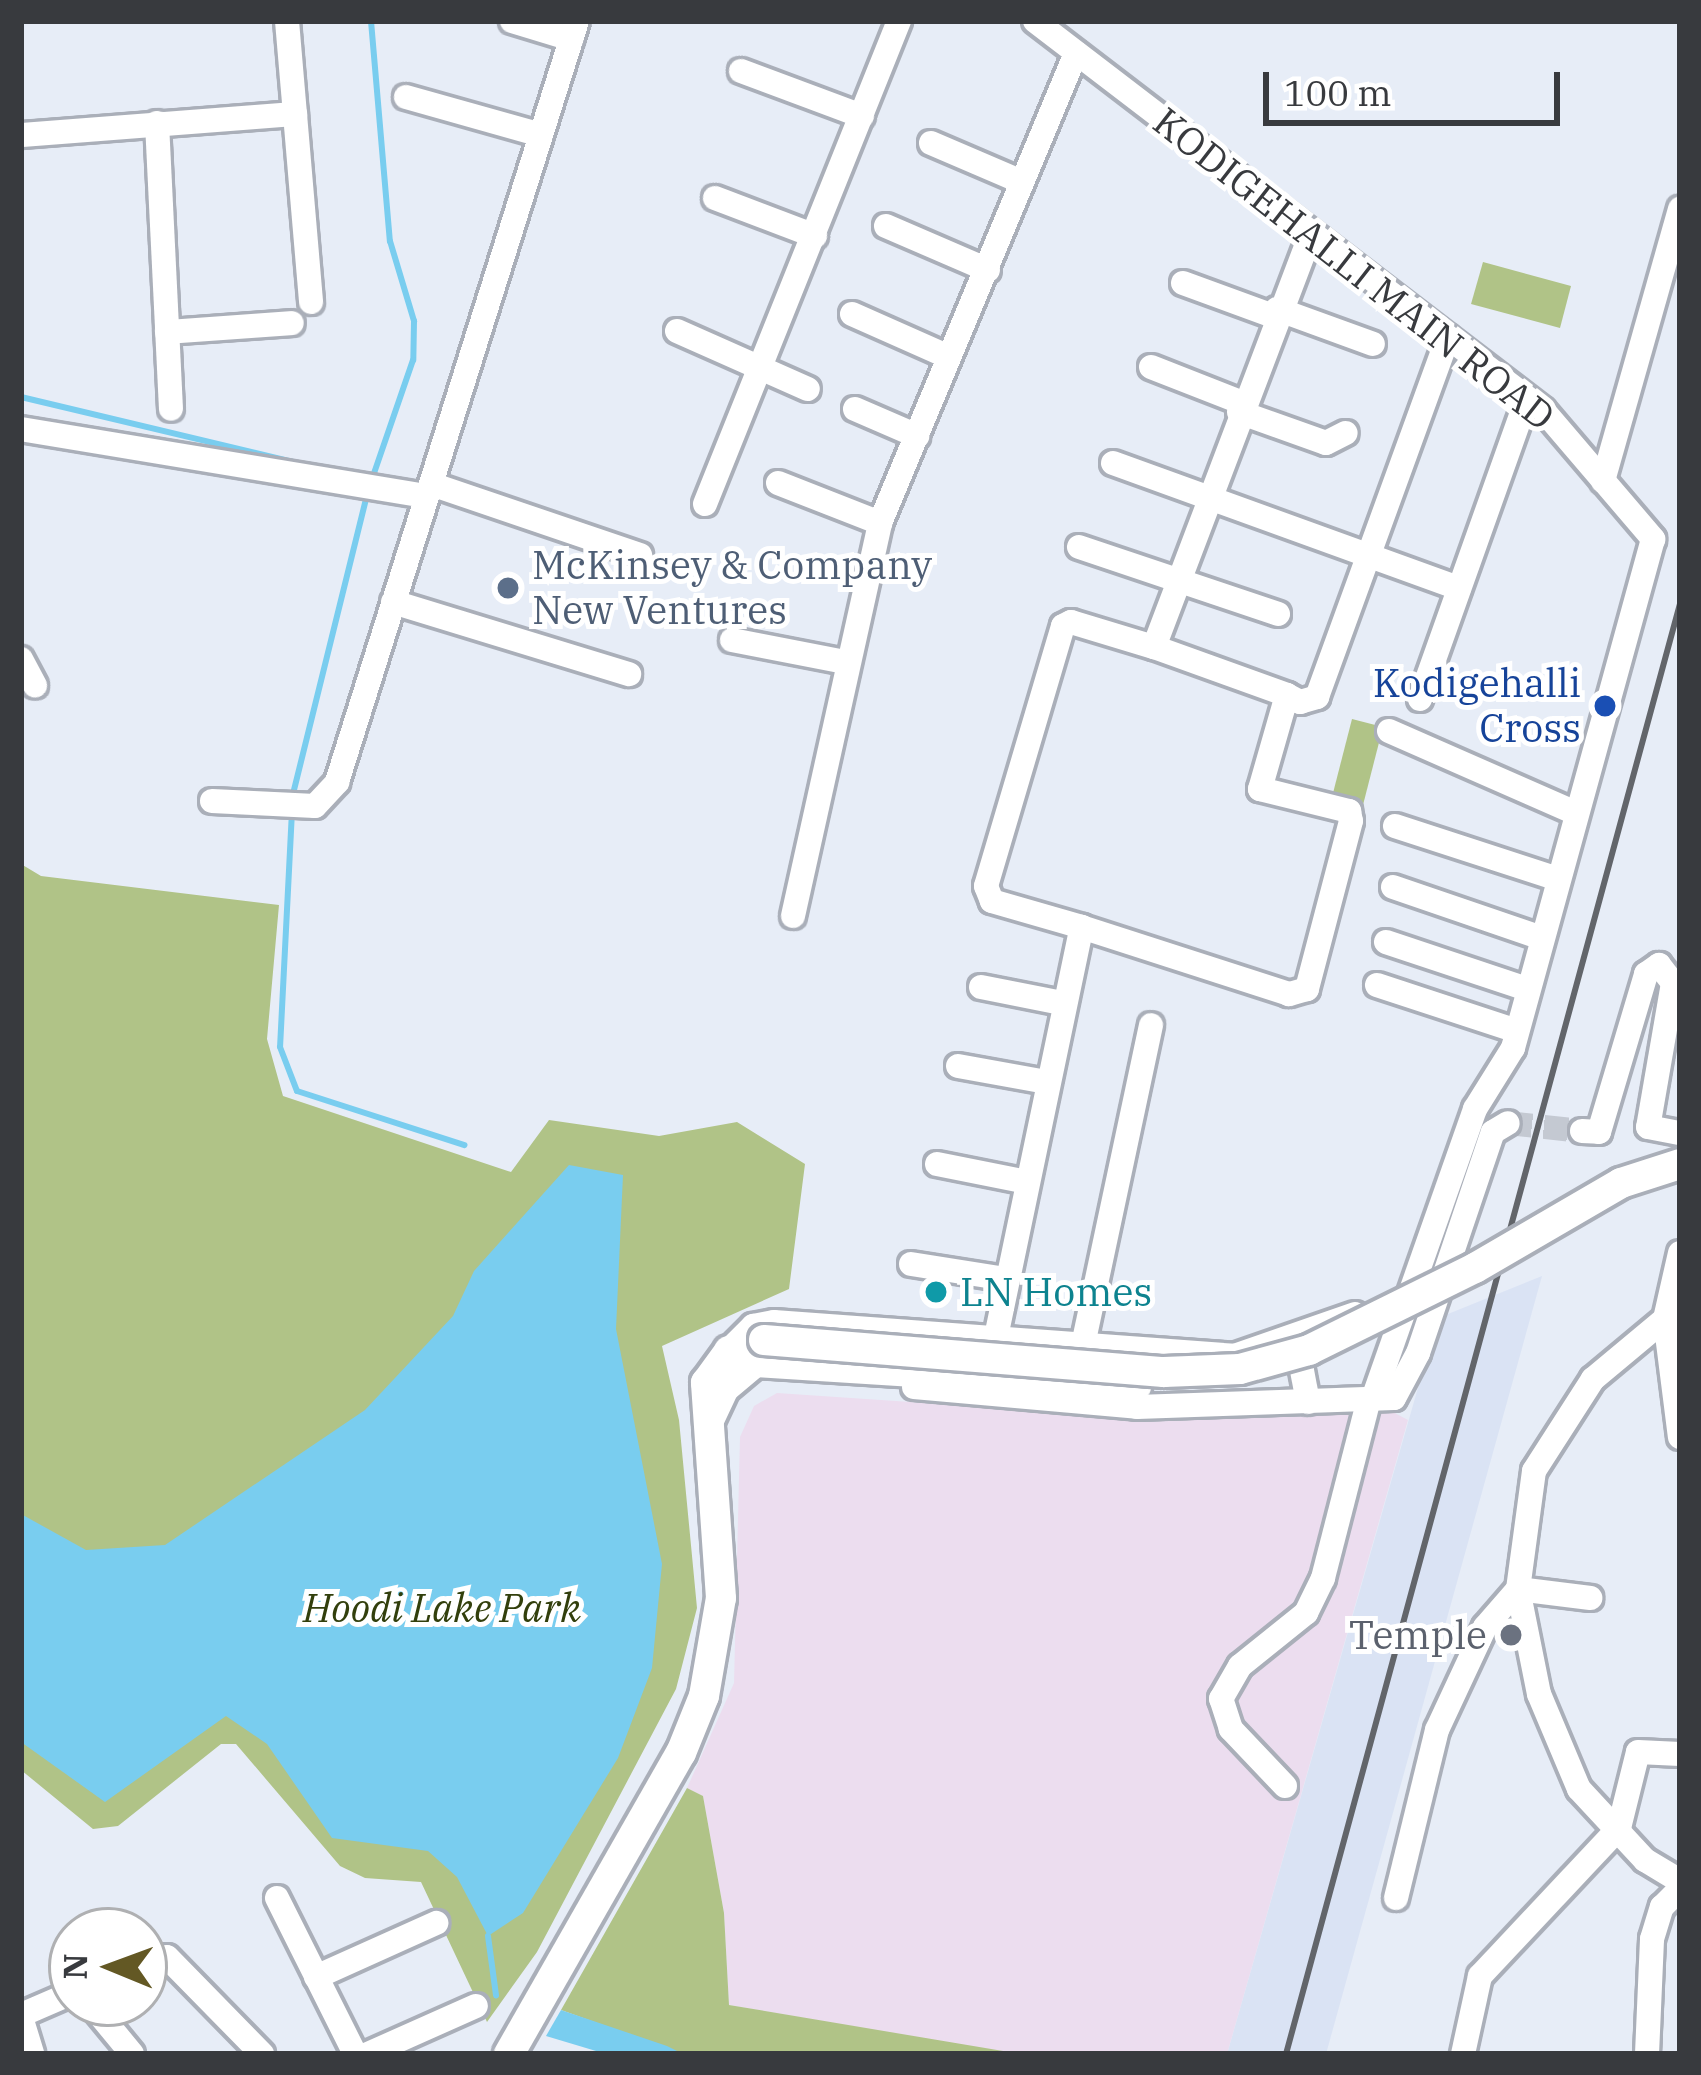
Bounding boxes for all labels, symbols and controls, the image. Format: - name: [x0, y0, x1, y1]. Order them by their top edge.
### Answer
- scale bar: [1269, 48, 1566, 122]
- text: 100 m: [1284, 69, 1391, 116]
- street label: KODIGEHALLI MAIN ROAD: [1144, 98, 1564, 440]
- place label: McKinsey & Company New Ventures: [532, 543, 932, 634]
- marker: McKinsey & Company New Ventures: [495, 575, 521, 601]
- place label: Kodigehalli Cross: [1373, 661, 1581, 752]
- marker: Kodigehalli Cross: [1592, 693, 1618, 719]
- place label: LN Homes: [960, 1269, 1152, 1315]
- marker: LN Homes: [923, 1279, 949, 1305]
- park label: Hoodi Lake Park: [303, 1585, 581, 1631]
- place label: Temple: [1349, 1612, 1487, 1658]
- marker: Temple: [1498, 1622, 1524, 1648]
- north arrow: [48, 1907, 168, 2027]
- text: N: [53, 1953, 96, 1980]

